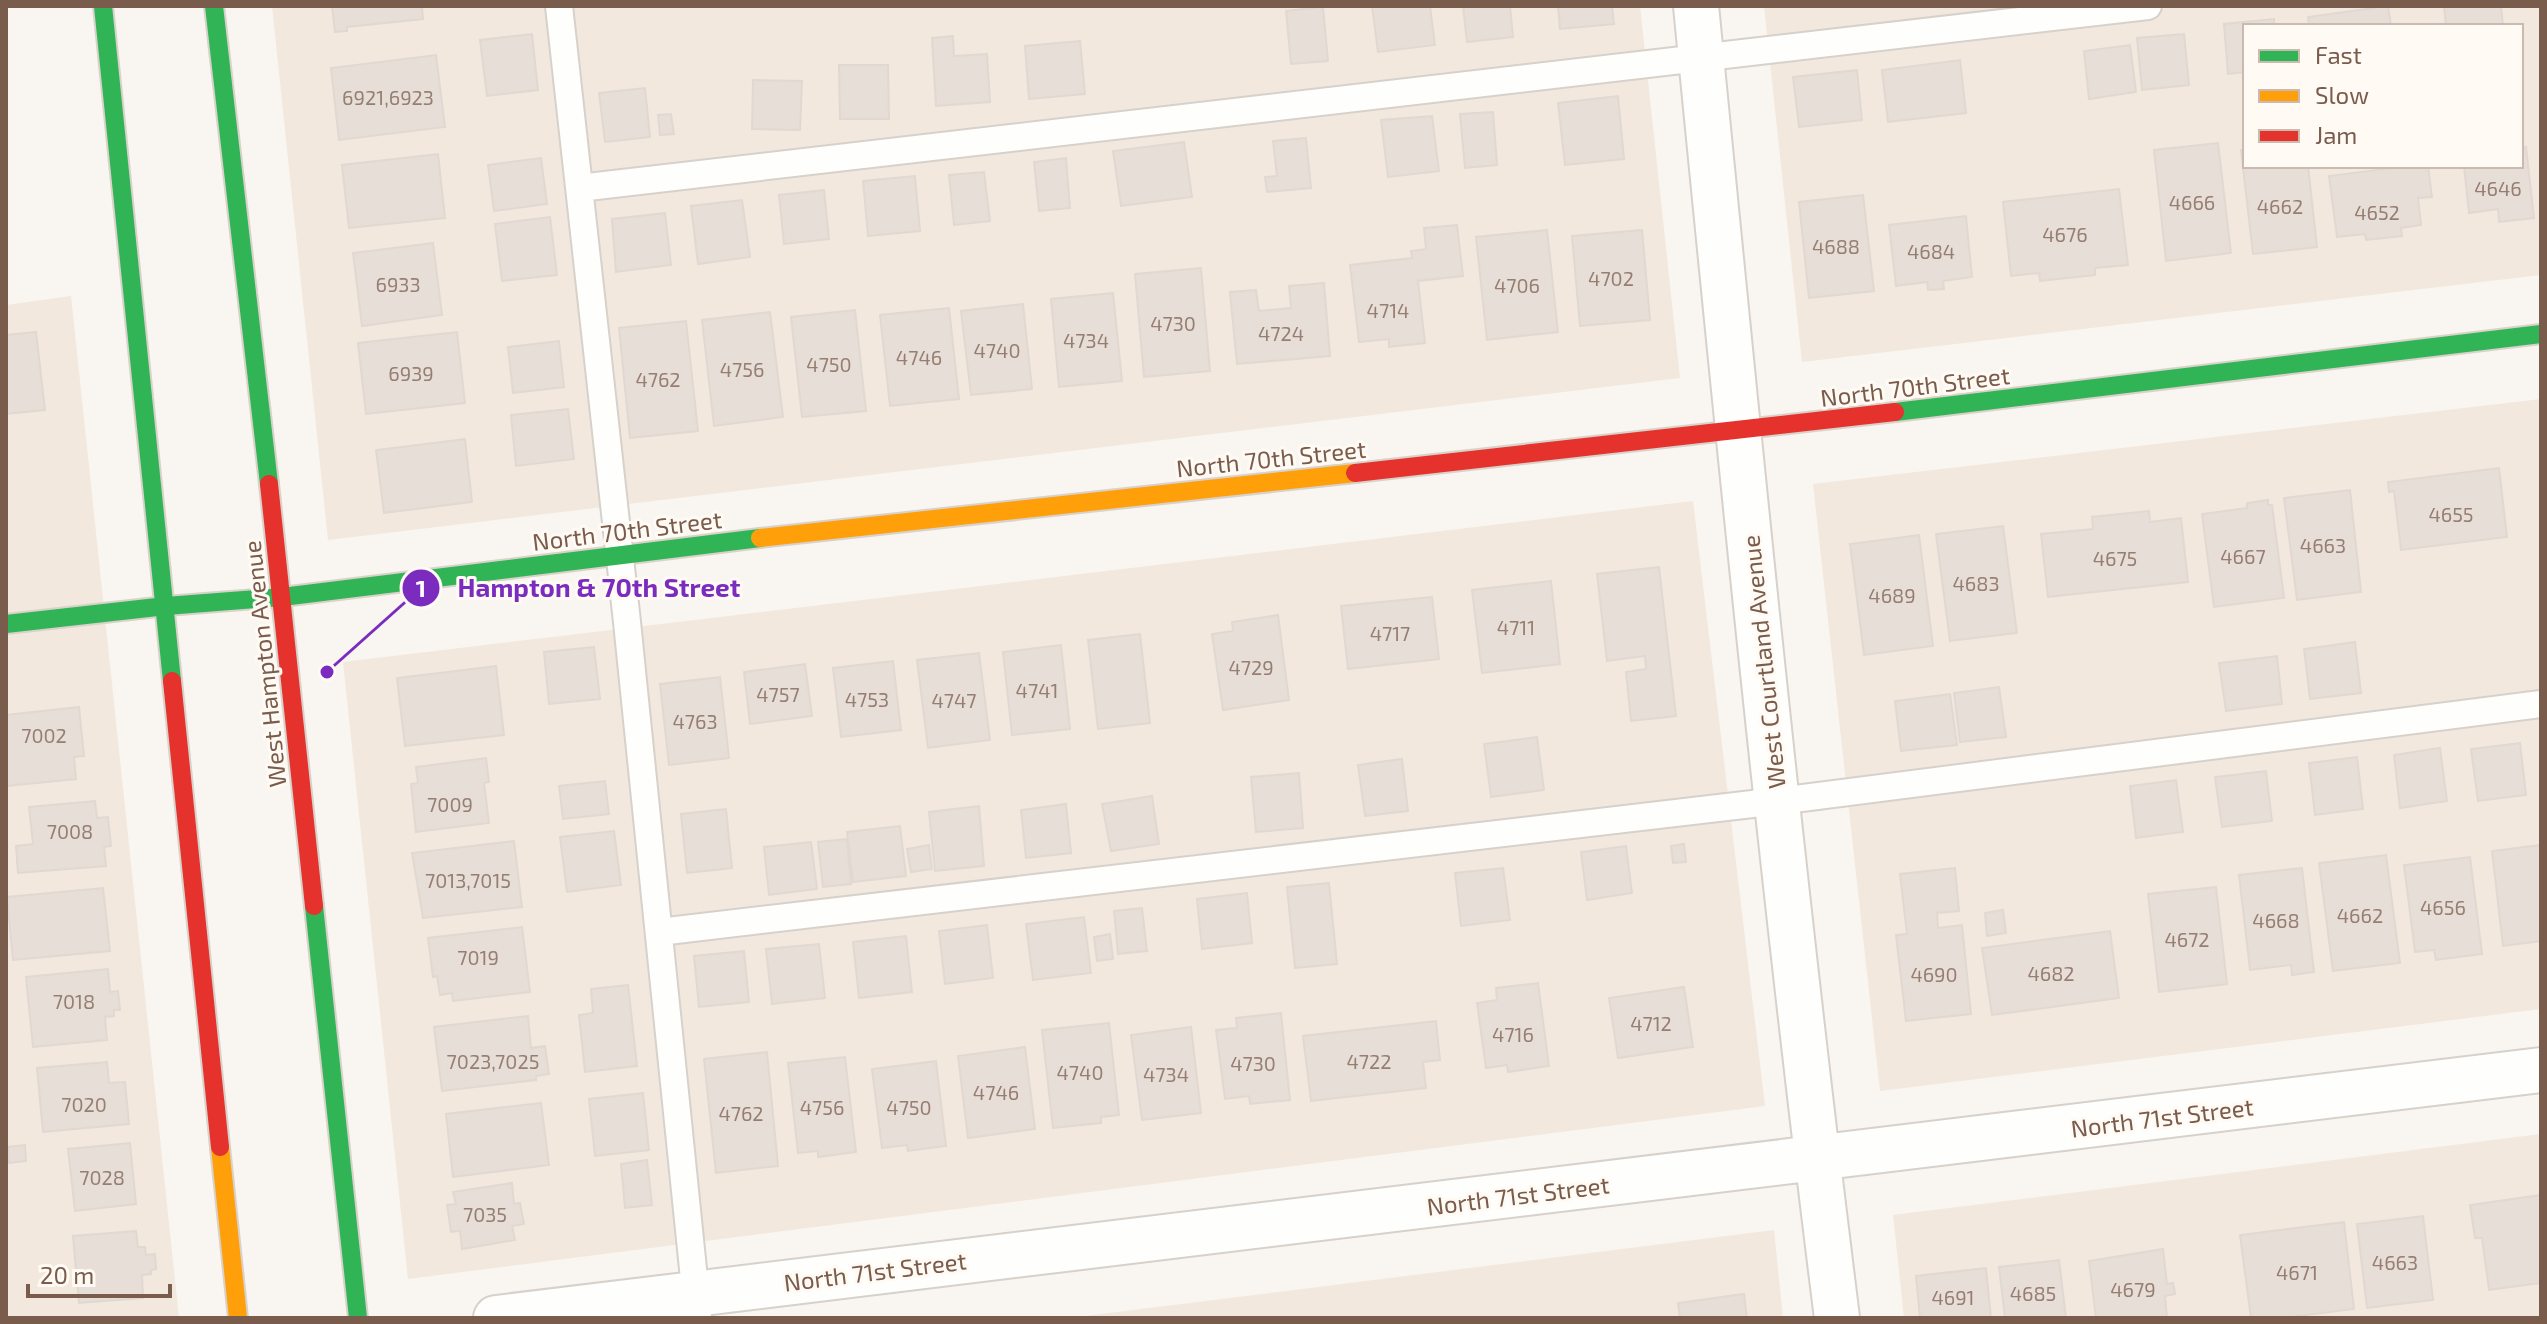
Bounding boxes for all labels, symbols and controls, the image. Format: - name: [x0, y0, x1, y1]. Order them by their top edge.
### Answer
- legend: [2243, 24, 2523, 168]
- text: Fast: [2315, 40, 2362, 69]
- text: Slow: [2315, 80, 2369, 109]
- house number: 6921,6923: [342, 85, 434, 109]
- text: Jam: [2315, 120, 2357, 149]
- house number: 4646: [2474, 176, 2522, 200]
- house number: 4666: [2169, 190, 2215, 214]
- house number: 4662: [2257, 194, 2303, 218]
- house number: 4652: [2354, 200, 2400, 224]
- house number: 4676: [2042, 222, 2088, 246]
- house number: 4688: [1812, 234, 1860, 258]
- house number: 4684: [1907, 239, 1955, 263]
- house number: 4702: [1588, 266, 1634, 290]
- house number: 6933: [375, 272, 421, 296]
- house number: 4706: [1494, 273, 1540, 297]
- house number: 4714: [1367, 298, 1409, 322]
- house number: 4730: [1150, 311, 1196, 335]
- house number: 4724: [1258, 321, 1304, 345]
- house number: 4734: [1063, 328, 1109, 352]
- house number: 4740: [974, 338, 1020, 362]
- house number: 4746: [896, 345, 942, 369]
- house number: 4750: [806, 352, 852, 376]
- house number: 4756: [720, 357, 764, 381]
- street label: North 70th Street: [1819, 360, 2011, 412]
- house number: 6939: [388, 361, 434, 385]
- house number: 4762: [635, 367, 681, 391]
- street label: North 70th Street: [1175, 434, 1367, 482]
- house number: 4655: [2428, 502, 2474, 526]
- street label: North 70th Street: [531, 504, 723, 556]
- house number: 4663: [2300, 533, 2346, 557]
- street label: West Courtland Avenue: [1735, 534, 1791, 790]
- street label: West Hampton Avenue: [237, 539, 291, 789]
- house number: 4667: [2220, 544, 2266, 568]
- house number: 4675: [2093, 546, 2137, 570]
- callout: Hampton & 70th Street: [401, 563, 756, 613]
- text: Hampton & 70th Street: [458, 571, 741, 602]
- house number: 4683: [1953, 571, 2000, 595]
- text: 1: [416, 573, 426, 602]
- house number: 4689: [1868, 583, 1916, 607]
- house number: 4711: [1497, 615, 1535, 639]
- house number: 4717: [1370, 621, 1410, 645]
- house number: 4729: [1228, 655, 1274, 679]
- house number: 4741: [1016, 678, 1058, 702]
- house number: 4757: [756, 682, 800, 706]
- house number: 4753: [845, 687, 889, 711]
- house number: 4747: [931, 688, 977, 712]
- house number: 4763: [672, 709, 718, 733]
- house number: 7002: [21, 723, 67, 747]
- house number: 7009: [427, 792, 473, 816]
- house number: 7008: [47, 819, 93, 843]
- house number: 7013,7015: [425, 868, 511, 892]
- house number: 4656: [2420, 895, 2466, 919]
- house number: 4662: [2337, 903, 2383, 927]
- house number: 4668: [2252, 908, 2300, 932]
- house number: 4672: [2164, 927, 2210, 951]
- house number: 7019: [457, 945, 499, 969]
- house number: 4682: [2027, 961, 2075, 985]
- house number: 4690: [1910, 962, 1958, 986]
- house number: 7018: [53, 989, 95, 1013]
- house number: 4712: [1630, 1011, 1672, 1035]
- house number: 4716: [1492, 1022, 1534, 1046]
- house number: 7023,7025: [447, 1049, 539, 1073]
- house number: 4722: [1346, 1049, 1392, 1073]
- house number: 4730: [1230, 1051, 1276, 1075]
- house number: 4740: [1057, 1060, 1103, 1084]
- house number: 4734: [1143, 1062, 1189, 1086]
- house number: 4746: [973, 1080, 1019, 1104]
- street label: North 71st Street: [2069, 1091, 2255, 1143]
- house number: 7020: [61, 1092, 107, 1116]
- house number: 4756: [800, 1095, 844, 1119]
- house number: 4750: [886, 1095, 932, 1119]
- house number: 4762: [718, 1101, 764, 1125]
- house number: 7028: [79, 1165, 125, 1189]
- street label: North 71st Street: [1425, 1169, 1611, 1221]
- house number: 7035: [463, 1202, 507, 1226]
- street label: North 71st Street: [782, 1245, 968, 1297]
- scale bar: [28, 1248, 170, 1298]
- house number: 4663: [2372, 1250, 2418, 1274]
- text: 20 m: [40, 1260, 94, 1289]
- house number: 4671: [2276, 1260, 2318, 1284]
- house number: 4679: [2110, 1277, 2156, 1301]
- house number: 4685: [2010, 1281, 2056, 1305]
- house number: 4691: [1931, 1285, 1975, 1309]

